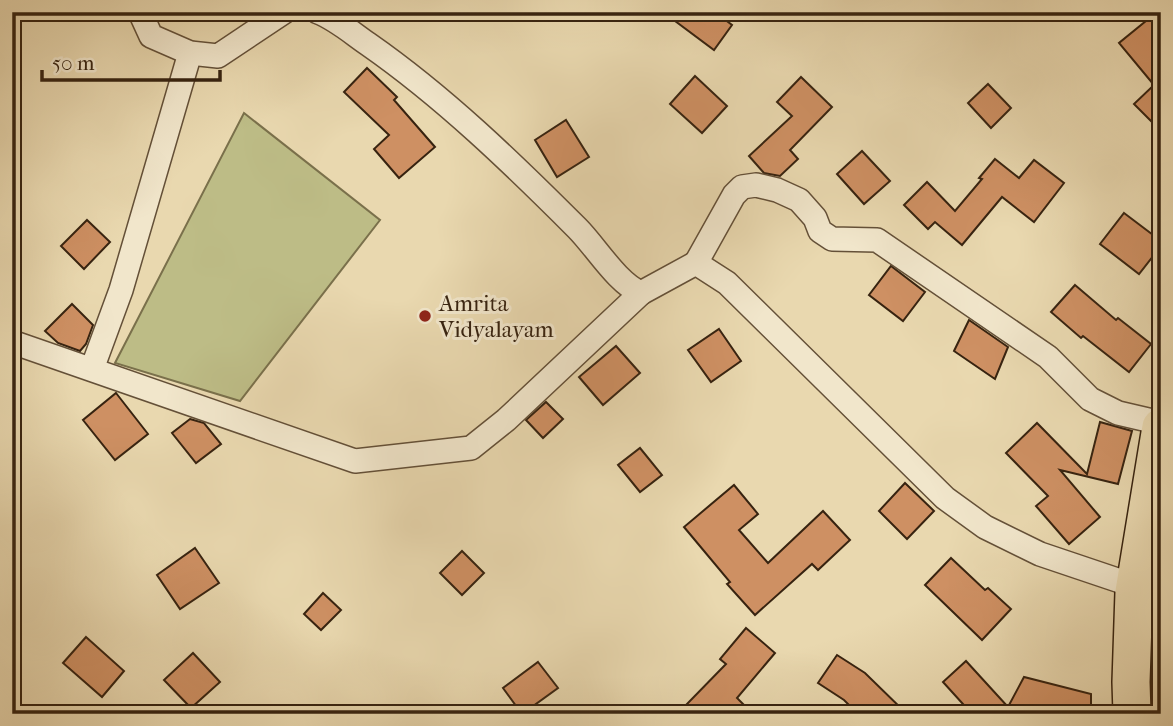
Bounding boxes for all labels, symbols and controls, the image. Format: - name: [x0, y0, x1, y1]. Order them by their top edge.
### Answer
- scale bar: [42, 38, 220, 82]
- text: 50 m: [52, 51, 95, 75]
- place label: Amrita Vidyalayam: [438, 290, 554, 343]
- marker: Amrita Vidyalayam: [417, 308, 433, 324]

